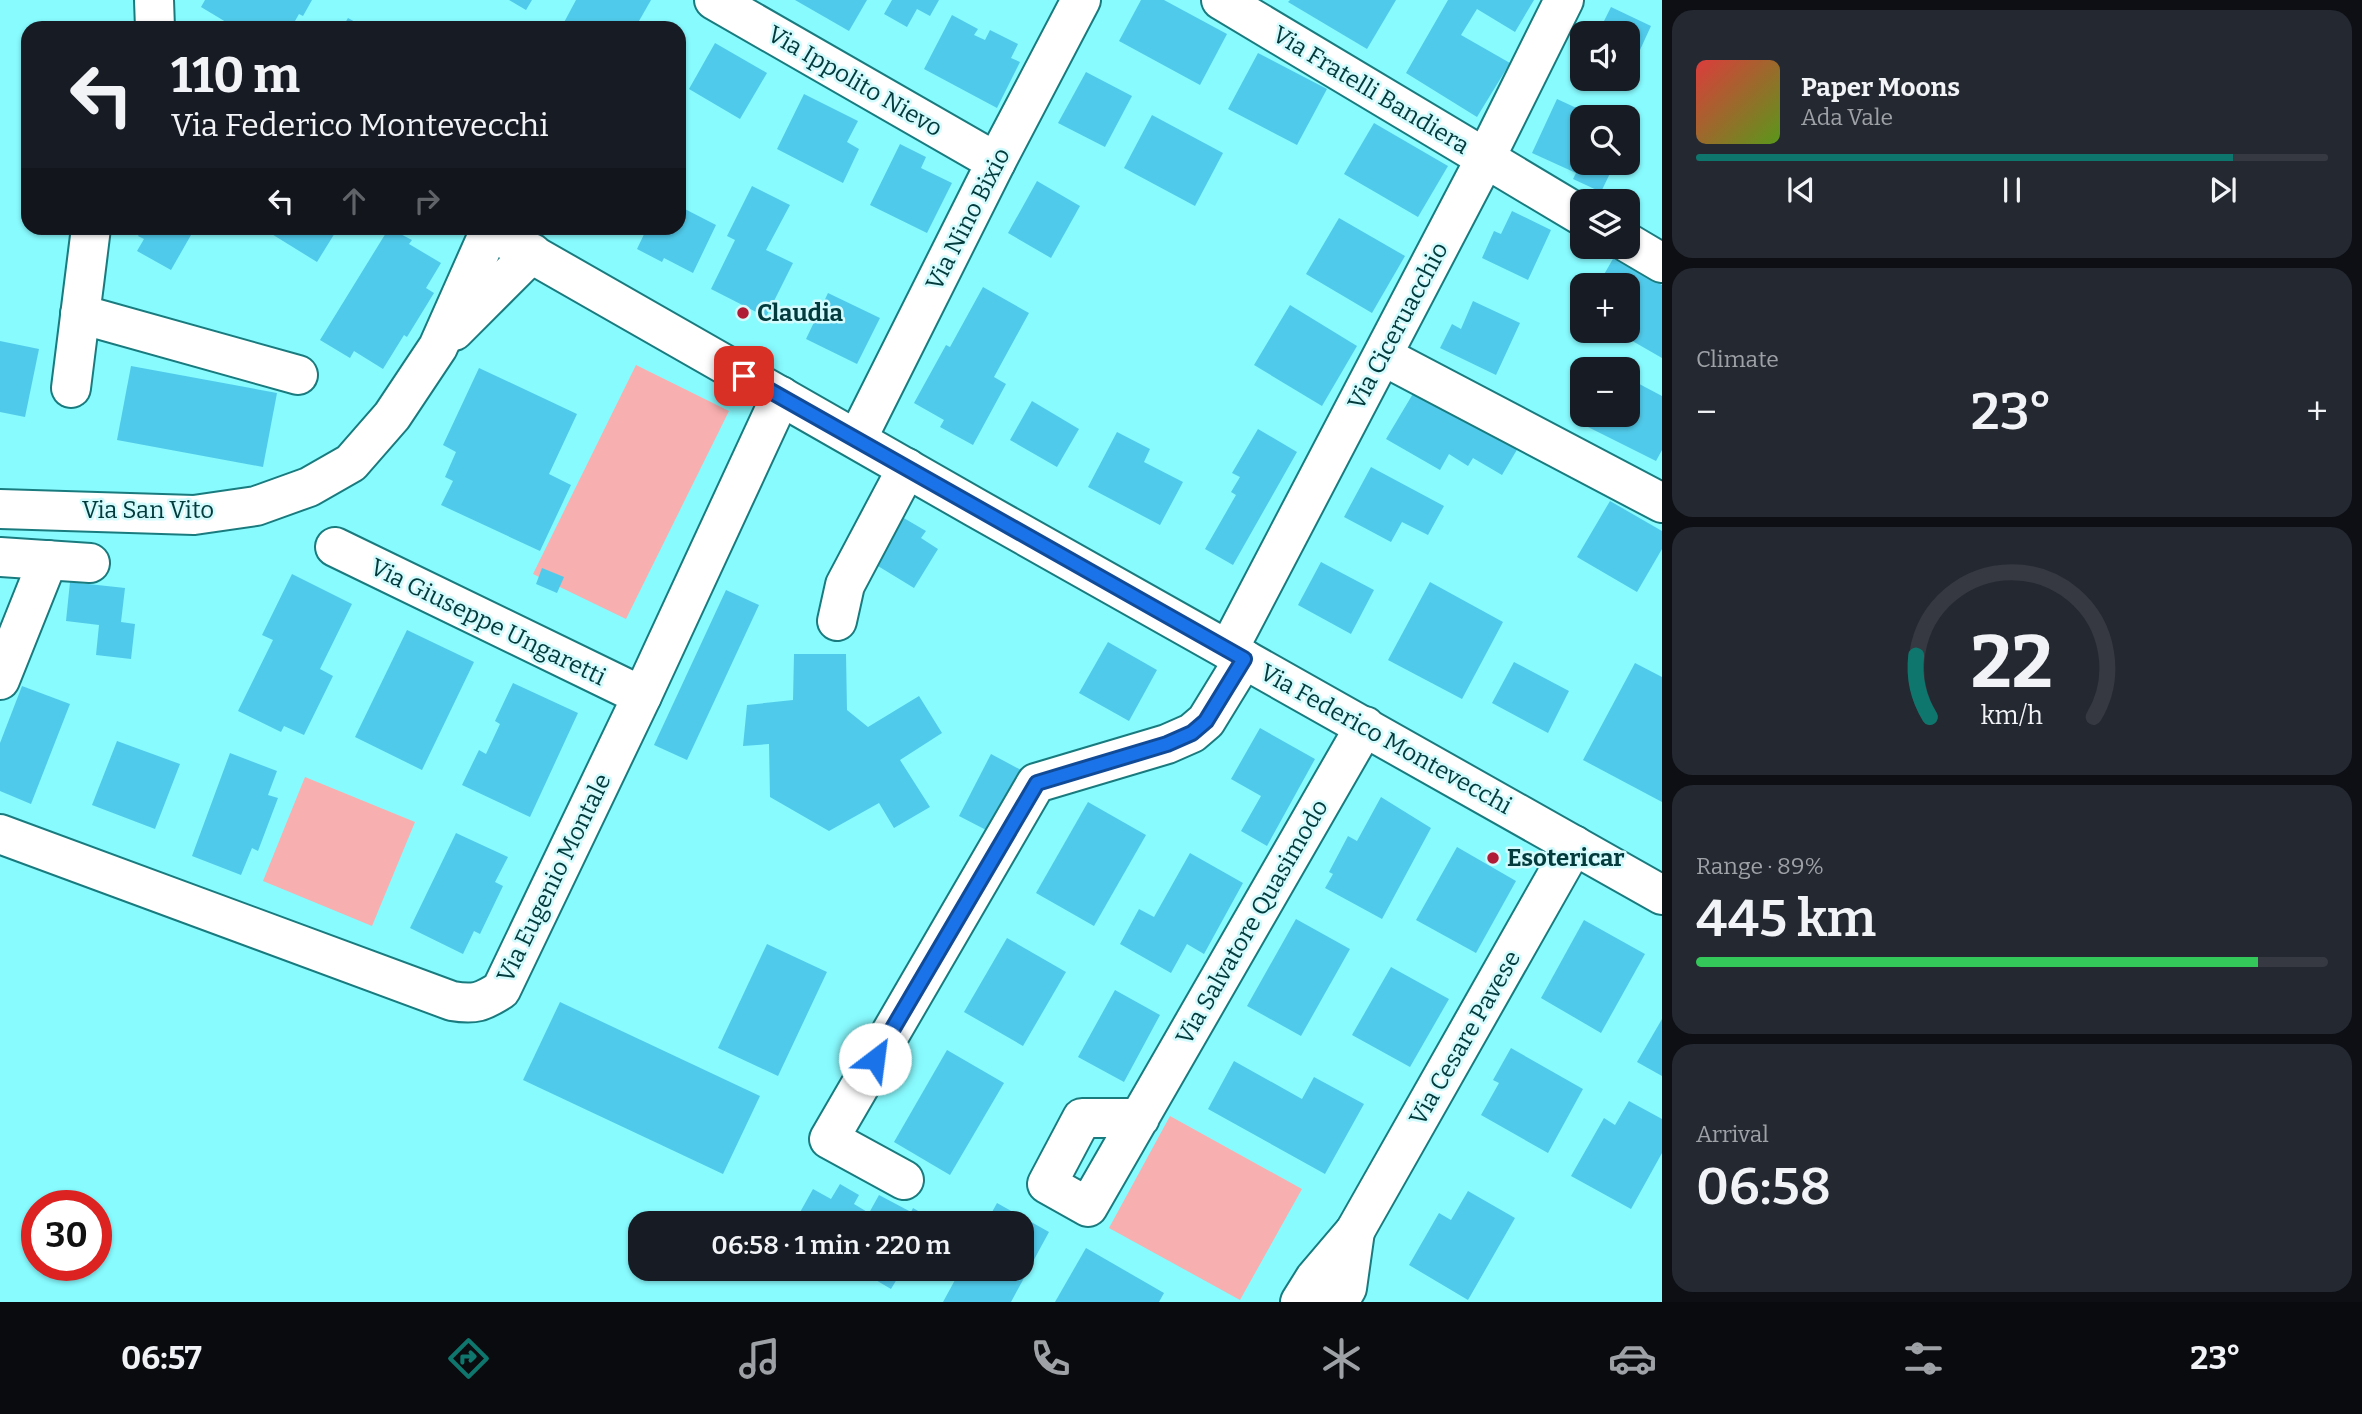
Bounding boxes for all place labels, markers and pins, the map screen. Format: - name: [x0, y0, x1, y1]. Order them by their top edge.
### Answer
- place label: Claudia: [757, 299, 844, 327]
- marker: Claudia: [735, 305, 751, 321]
- pin: [714, 346, 774, 406]
- place label: Esotericar: [1507, 844, 1625, 872]
- marker: Esotericar: [1485, 850, 1501, 866]

